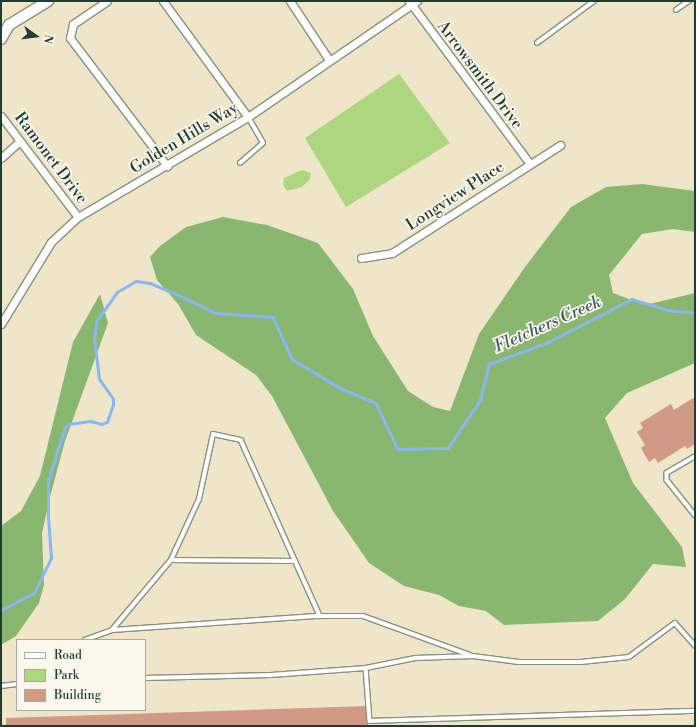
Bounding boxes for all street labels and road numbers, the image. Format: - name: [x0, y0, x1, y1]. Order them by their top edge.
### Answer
- street label: Arrowsmith Drive: [433, 17, 527, 133]
- street label: Golden Hills Way: [127, 98, 241, 178]
- street label: Ramonet Drive: [10, 108, 92, 208]
- street label: Longview Place: [402, 157, 508, 235]

